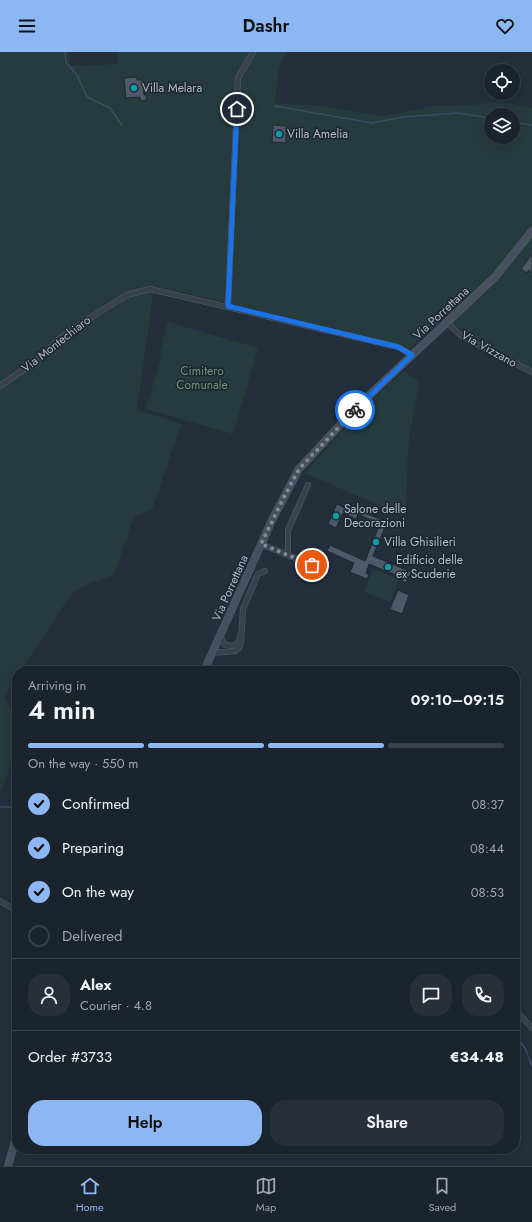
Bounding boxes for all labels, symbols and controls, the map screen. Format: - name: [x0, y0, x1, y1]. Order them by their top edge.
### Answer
- text: Dashr: [242, 13, 290, 39]
- icon: menu: [16, 15, 38, 37]
- icon: heart: [494, 15, 516, 37]
- map controls: [484, 64, 520, 144]
- button: locate: [484, 64, 520, 100]
- place label: Villa Melara: [142, 79, 202, 97]
- marker: Villa Melara: [129, 83, 139, 93]
- pin: [220, 92, 254, 126]
- icon: home: [226, 98, 248, 120]
- button: layers: [484, 108, 520, 144]
- place label: Villa Amelia: [287, 125, 348, 143]
- marker: Villa Amelia: [274, 129, 284, 139]
- street label: Via Porrettana: [409, 282, 473, 344]
- street label: Via Montechiaro: [18, 311, 95, 377]
- street label: Via Vizzano: [458, 326, 521, 372]
- park label: Cimitero Comunale: [176, 362, 228, 394]
- courier: [335, 390, 375, 430]
- icon: bike: [344, 399, 366, 421]
- place label: Salone delle Decorazioni: [344, 500, 406, 532]
- marker: Salone delle Decorazioni: [331, 511, 341, 521]
- place label: Villa Ghisilieri: [384, 533, 456, 551]
- marker: Villa Ghisilieri: [371, 537, 381, 547]
- pin: [295, 548, 329, 582]
- place label: Edificio delle ex Scuderie: [396, 551, 463, 583]
- street label: Via Porrettana: [207, 552, 253, 624]
- icon: bag: [301, 554, 323, 576]
- marker: Edificio delle ex Scuderie: [383, 562, 393, 572]
- text: Arriving in: [28, 676, 86, 695]
- text: 09:10–09:15: [411, 689, 504, 711]
- text: 4 min: [28, 691, 96, 729]
- text: On the way · 550 m: [28, 754, 139, 773]
- icon: check: [28, 793, 50, 815]
- text: Confirmed: [62, 793, 130, 815]
- text: 08:37: [471, 795, 504, 814]
- icon: check: [28, 837, 50, 859]
- text: Preparing: [62, 837, 124, 859]
- text: 08:44: [470, 839, 504, 858]
- icon: check: [28, 881, 50, 903]
- text: On the way: [62, 881, 134, 903]
- text: 08:53: [471, 883, 504, 902]
- text: Delivered: [62, 925, 123, 947]
- button: person: [28, 974, 70, 1016]
- text: Alex: [80, 974, 111, 996]
- button: chat: [410, 974, 452, 1016]
- button: phone: [462, 974, 504, 1016]
- text: Courier · 4.8: [80, 996, 152, 1015]
- text: Order #3733: [28, 1046, 112, 1068]
- text: €34.48: [450, 1046, 504, 1068]
- button: Help: [28, 1100, 262, 1146]
- button: Share: [270, 1100, 504, 1146]
- tab: Home: [76, 1175, 104, 1215]
- tab: Map: [255, 1175, 277, 1215]
- tab: Saved: [428, 1175, 456, 1215]

